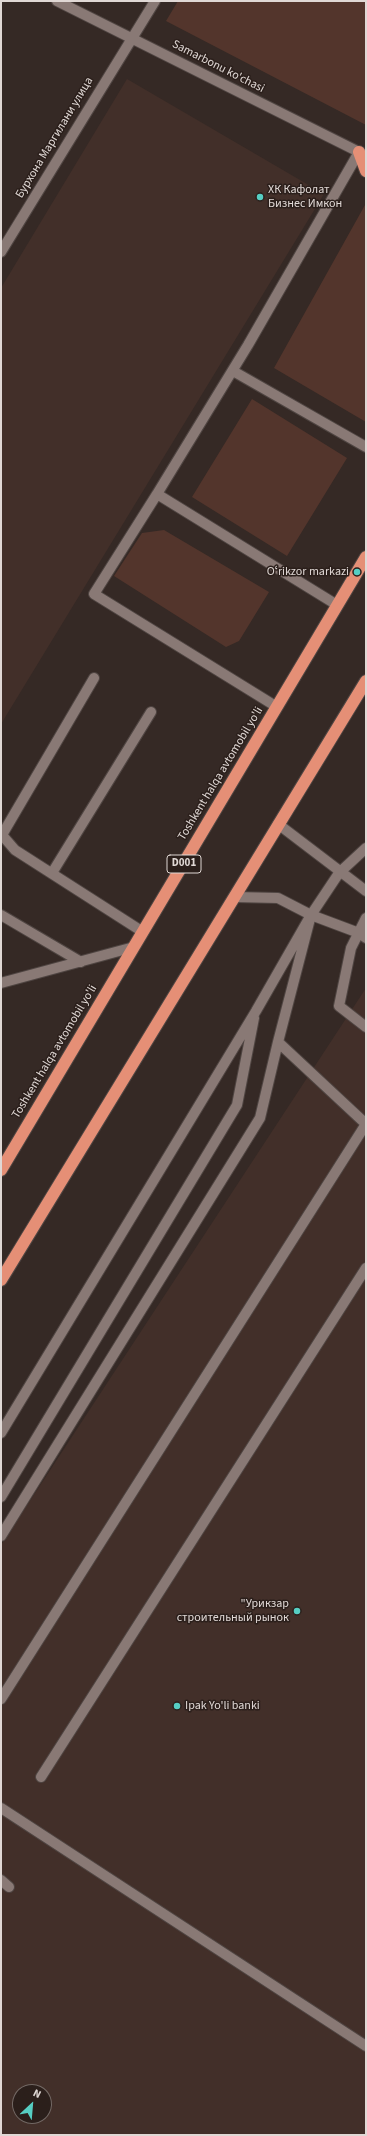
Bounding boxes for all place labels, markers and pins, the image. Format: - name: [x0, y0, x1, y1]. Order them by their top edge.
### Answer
- place label: ХК Кафолат Бизнес Имкон: [268, 183, 342, 211]
- marker: ХК Кафолат Бизнес Имкон: [255, 192, 265, 202]
- place label: Oʻrikzor markazi: [267, 565, 349, 579]
- marker: Oʻrikzor markazi: [352, 567, 362, 577]
- place label: "Урикзар строительный рынок: [177, 1597, 289, 1625]
- marker: "Урикзар строительный рынок: [292, 1606, 302, 1616]
- place label: Ipak Yo'li banki: [185, 1699, 260, 1713]
- marker: Ipak Yo'li banki: [172, 1701, 182, 1711]

